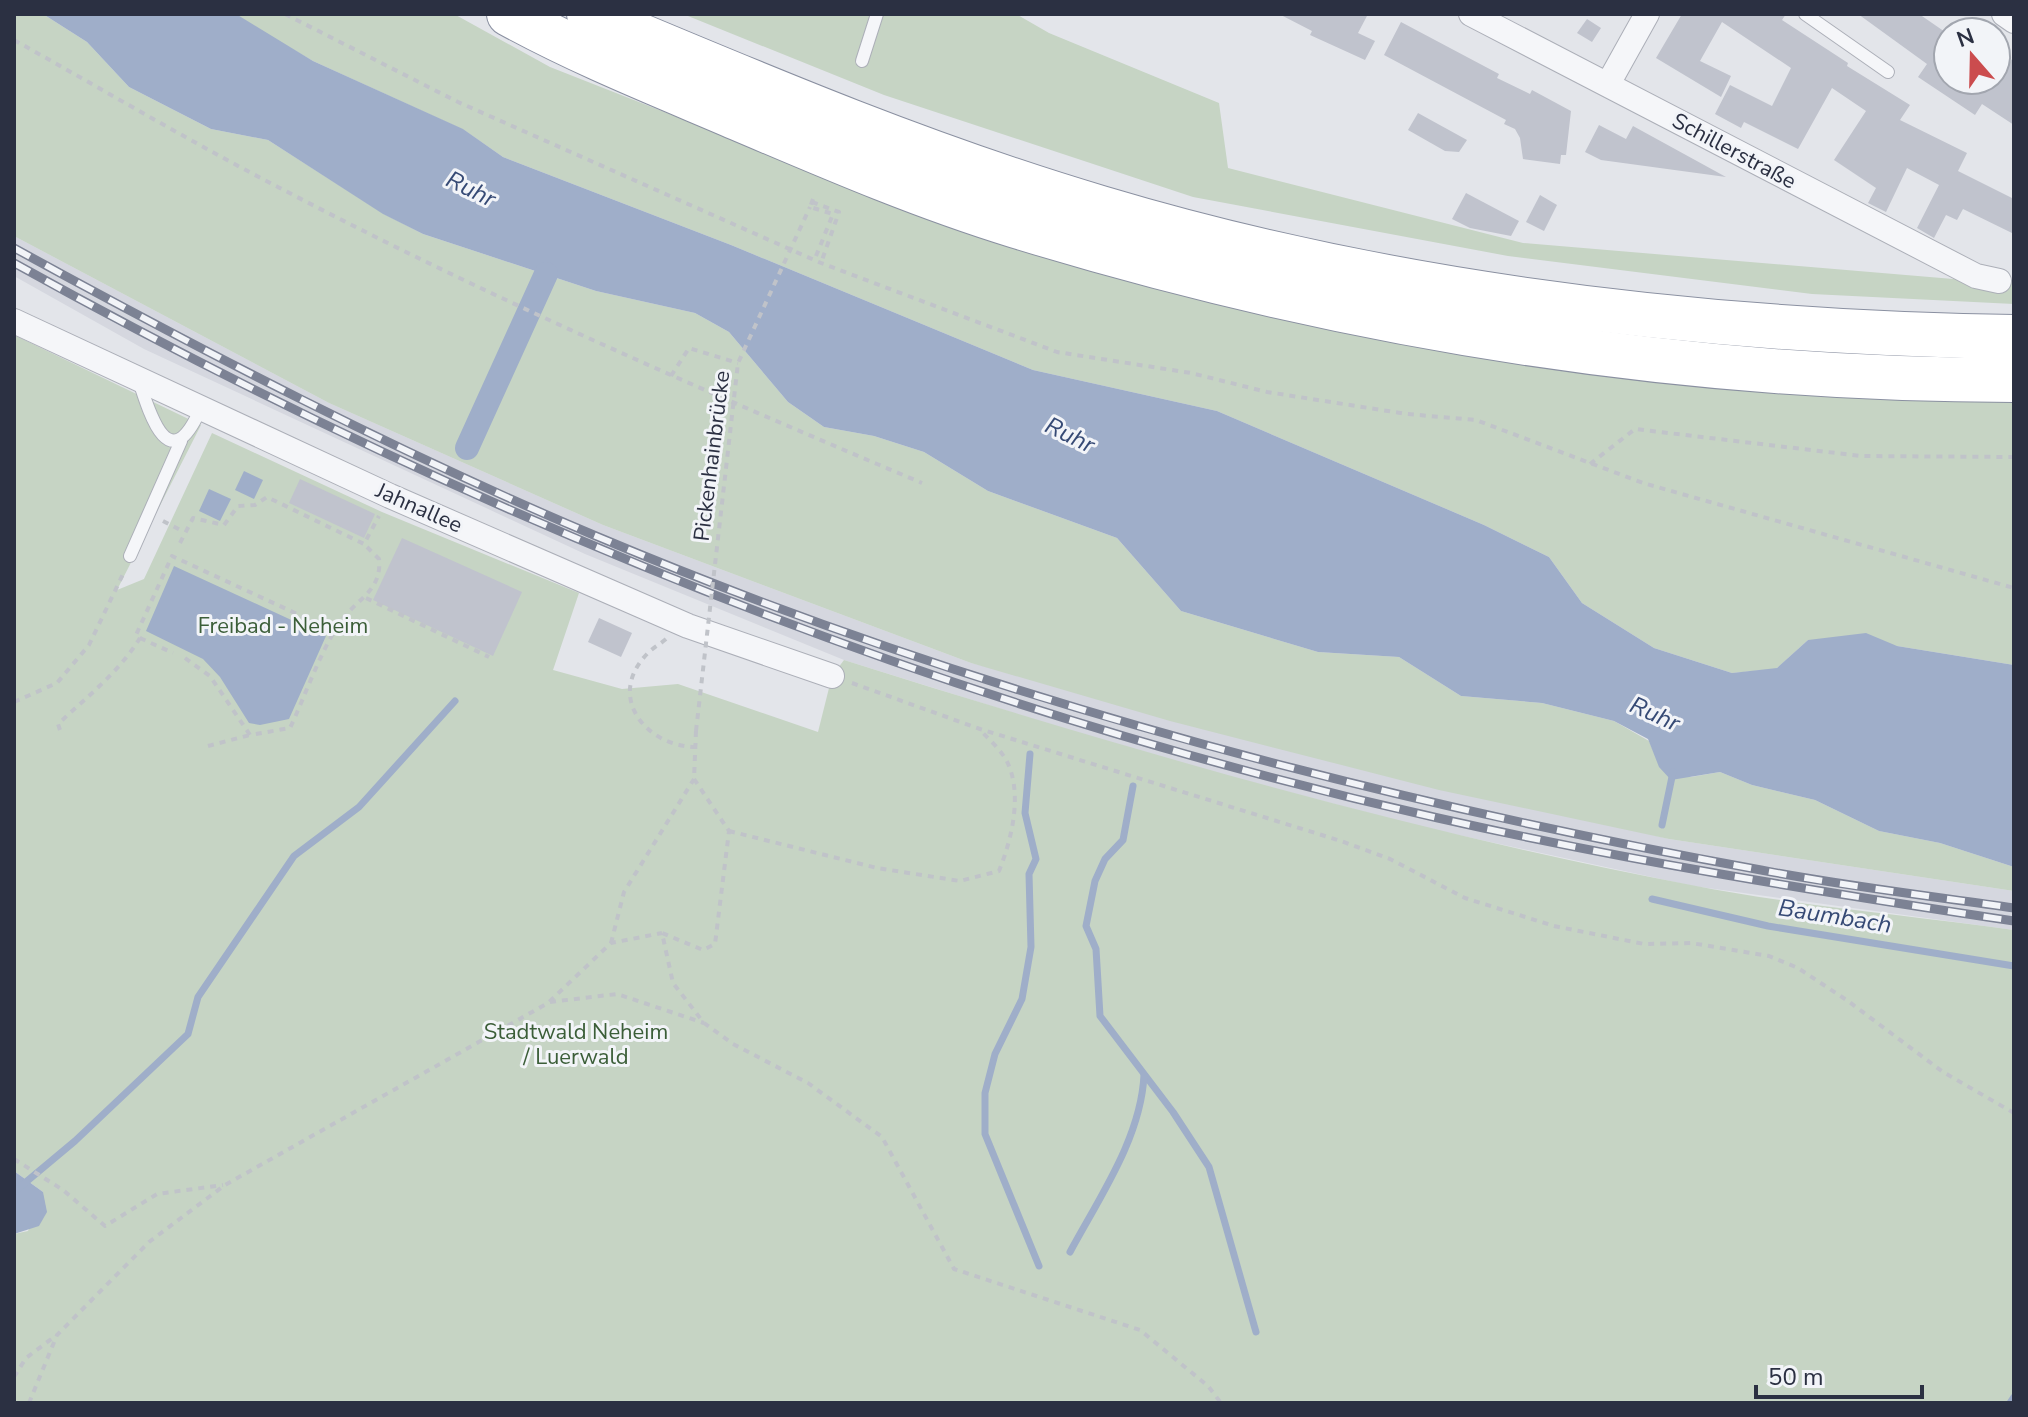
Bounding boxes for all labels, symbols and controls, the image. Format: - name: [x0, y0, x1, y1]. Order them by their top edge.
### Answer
- north arrow: [1932, 16, 2012, 96]
- text: N: [1953, 21, 1978, 55]
- street label: Schillerstraße: [1667, 106, 1801, 196]
- water label: Ruhr: [441, 163, 503, 215]
- street label: Pickenhainbrücke: [687, 369, 737, 543]
- water label: Ruhr: [1040, 409, 1102, 461]
- street label: Jahnallee: [370, 475, 467, 540]
- park label: Freibad - Neheim: [198, 611, 368, 641]
- water label: Ruhr: [1625, 689, 1686, 740]
- water label: Baumbach: [1776, 891, 1894, 941]
- park label: Stadtwald Neheim / Luerwald: [484, 1017, 668, 1072]
- scale bar: [1756, 1349, 1922, 1399]
- text: 50 m: [1768, 1361, 1824, 1393]

